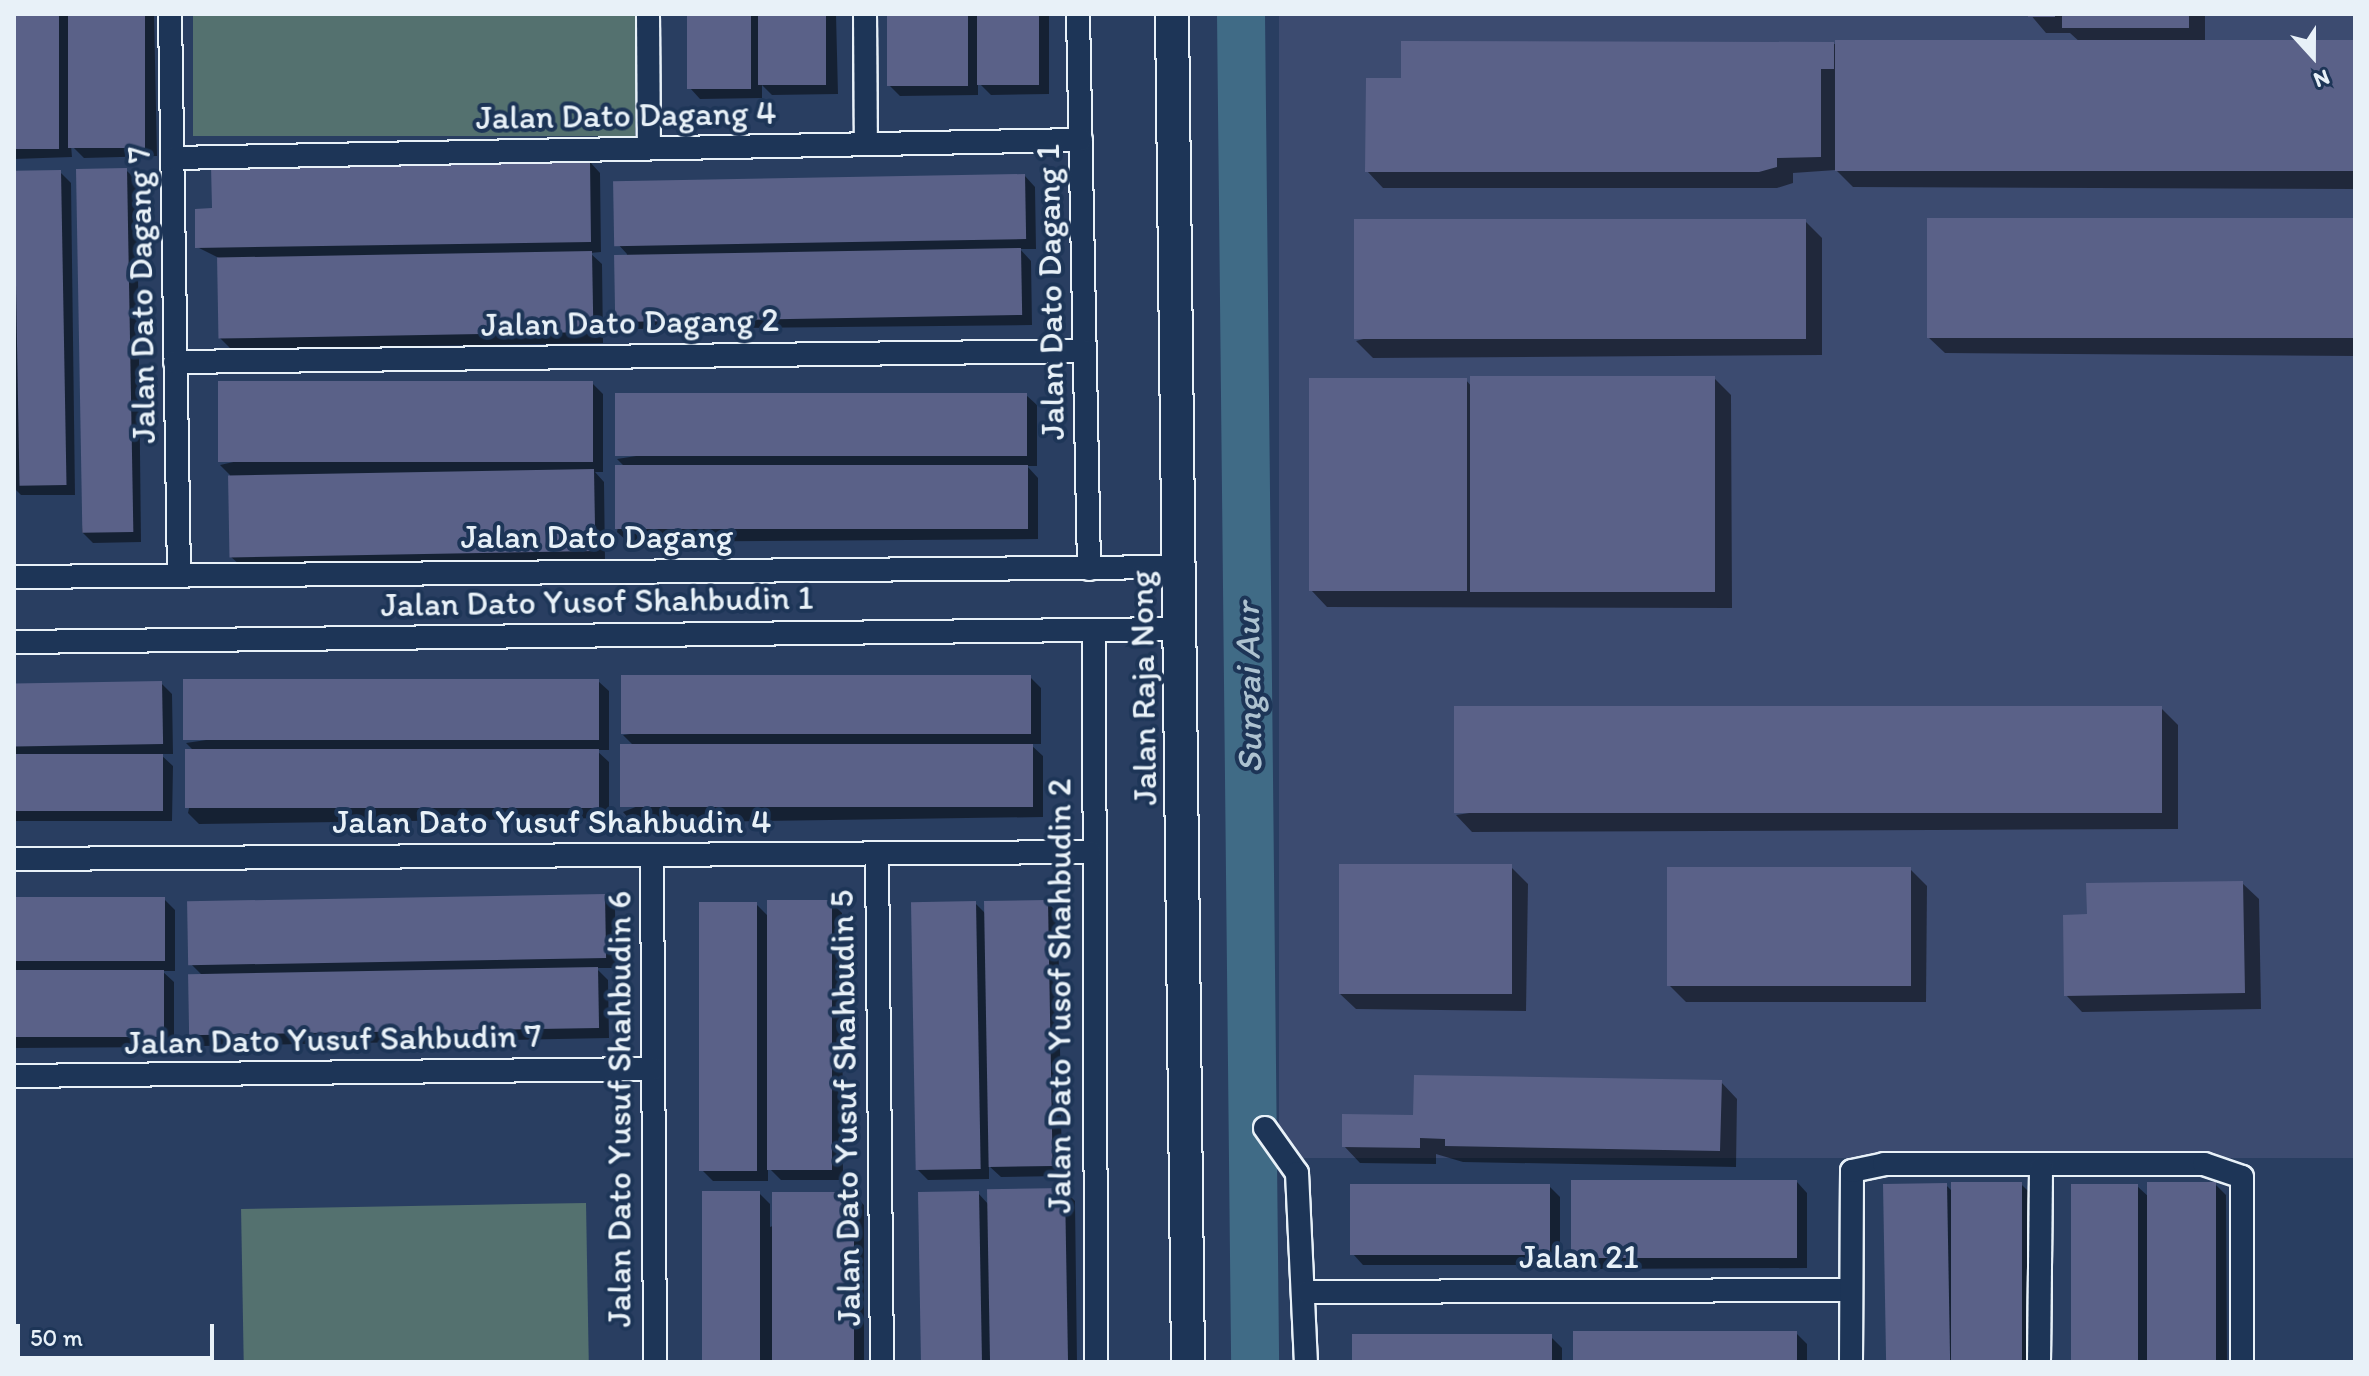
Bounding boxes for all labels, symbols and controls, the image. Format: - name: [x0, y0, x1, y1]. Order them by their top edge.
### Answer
- north arrow: [2273, 16, 2353, 96]
- text: N: [2310, 64, 2334, 94]
- street label: Jalan Dato Dagang 4: [475, 92, 777, 138]
- street label: Jalan Dato Dagang 1: [1027, 143, 1073, 441]
- street label: Jalan Dato Dagang 7: [118, 146, 164, 444]
- street label: Jalan Dato Dagang 2: [480, 299, 780, 345]
- street label: Jalan Dato Dagang: [460, 517, 734, 557]
- street label: Jalan Raja Nong: [1121, 571, 1165, 805]
- street label: Jalan Dato Yusof Shahbudin 1: [381, 577, 813, 625]
- water label: Sungai Aur: [1225, 602, 1271, 774]
- street label: Jalan Dato Yusof Shahbudin 2: [1039, 779, 1079, 1213]
- street label: Jalan Dato Yusuf Shahbudin 4: [333, 802, 771, 842]
- street label: Jalan Dato Yusuf Shahbudin 5: [821, 890, 869, 1326]
- street label: Jalan Dato Yusuf Shahbudin 6: [599, 892, 639, 1326]
- street label: Jalan Dato Yusuf Sahbudin 7: [124, 1015, 542, 1063]
- street label: Jalan 21: [1519, 1237, 1639, 1277]
- scale bar: [20, 1308, 218, 1358]
- text: 50 m: [30, 1323, 83, 1352]

